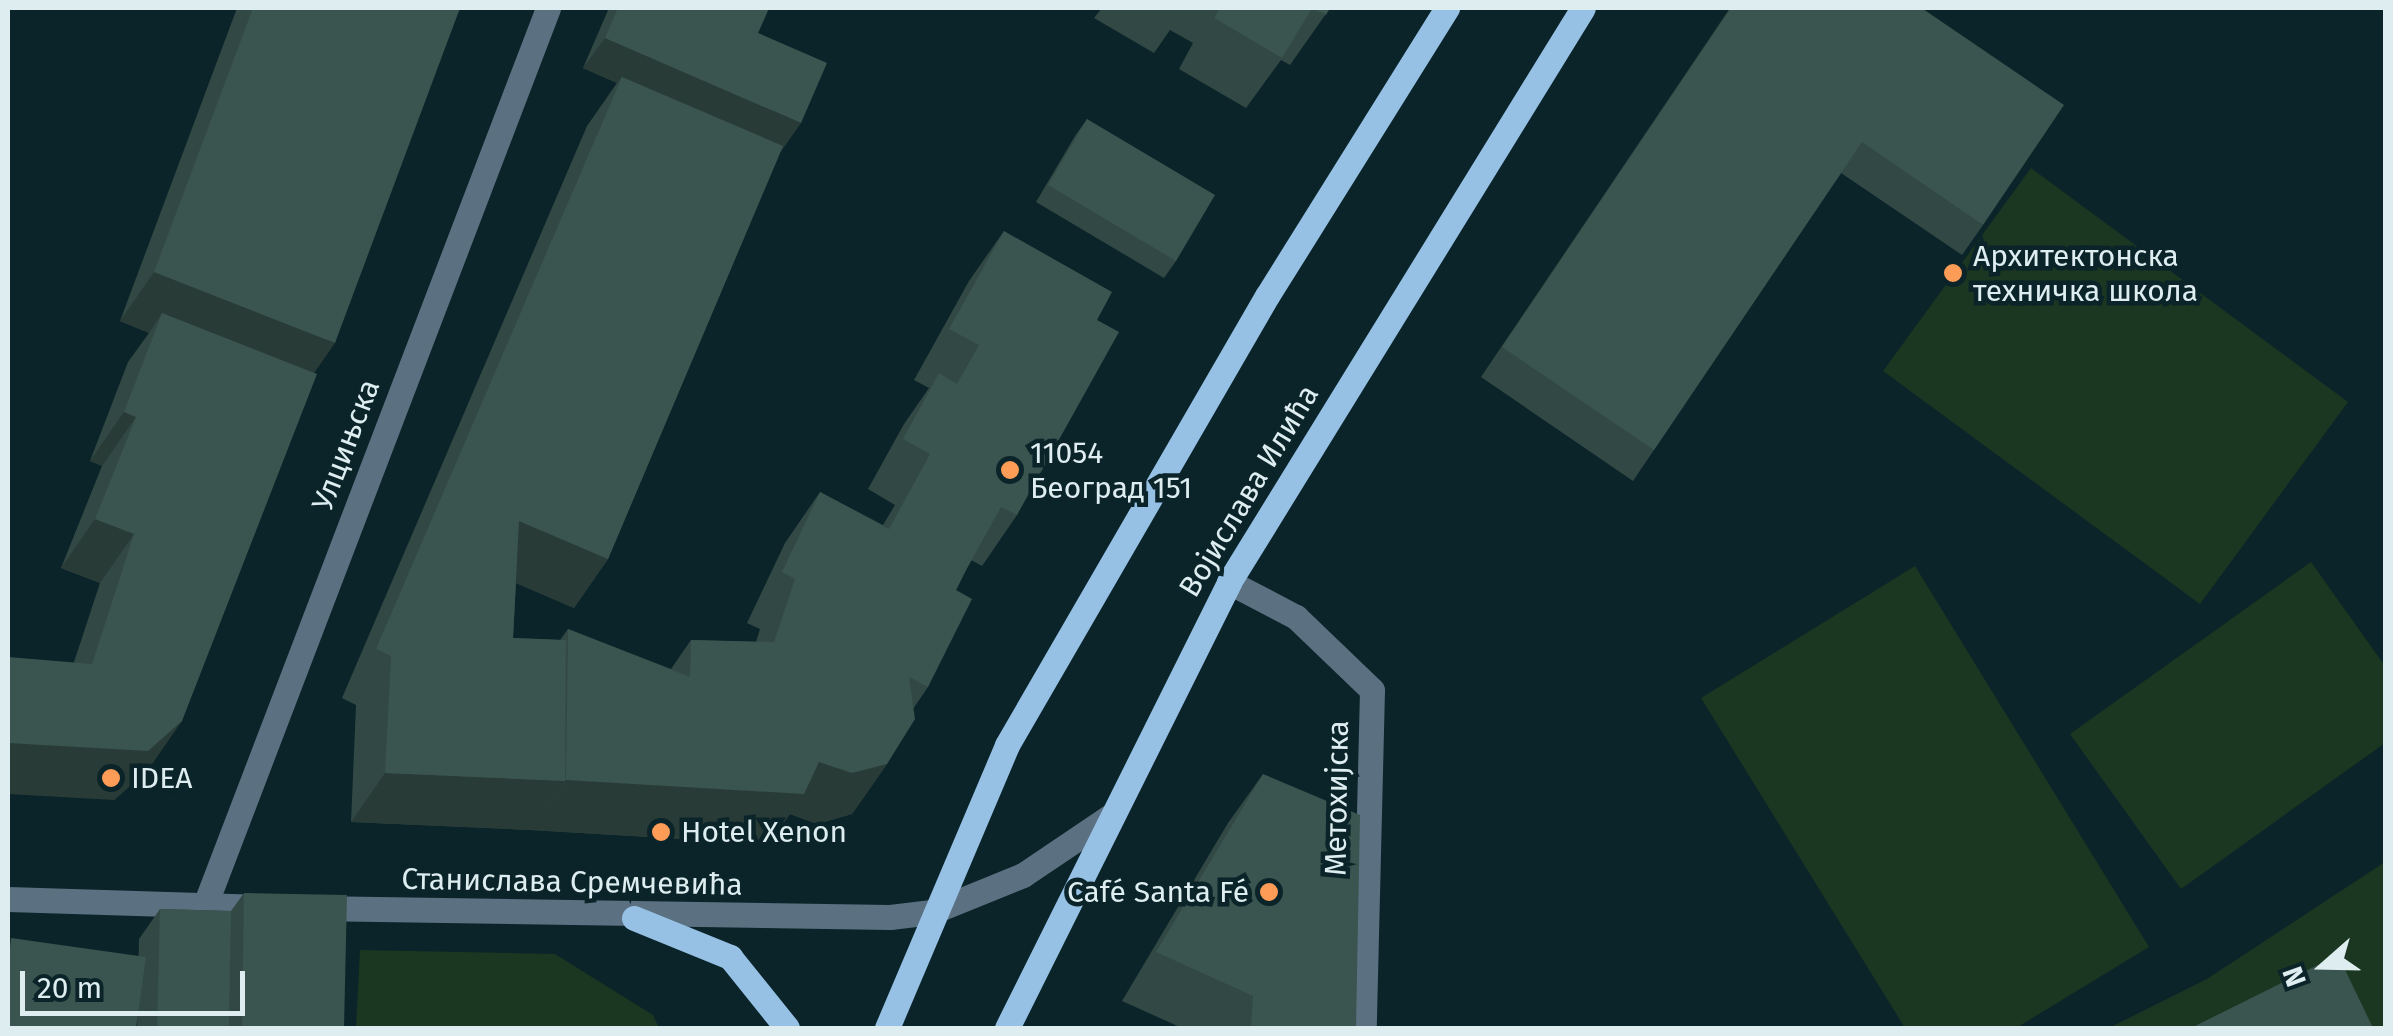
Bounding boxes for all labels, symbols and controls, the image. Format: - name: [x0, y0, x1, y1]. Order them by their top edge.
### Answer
- place label: Архитектонска техничка школа: [1973, 238, 2198, 308]
- marker: Архитектонска техничка школа: [1942, 262, 1964, 284]
- street label: Улцињска: [305, 374, 387, 516]
- street label: Војислава Илића: [1172, 379, 1326, 603]
- place label: 11054 Београд 151: [1030, 435, 1192, 506]
- marker: 11054 Београд 151: [999, 459, 1021, 481]
- street label: Метохијска: [1318, 720, 1356, 876]
- place label: IDEA: [131, 760, 192, 796]
- marker: IDEA: [100, 767, 122, 789]
- place label: Hotel Xenon: [681, 814, 847, 850]
- marker: Hotel Xenon: [650, 821, 672, 843]
- street label: Станислава Сремчевића: [401, 861, 743, 903]
- place label: Café Santa Fé: [1067, 874, 1249, 910]
- marker: Café Santa Fé: [1258, 881, 1280, 903]
- north arrow: [2273, 916, 2373, 1016]
- scale bar: [25, 951, 250, 1013]
- text: N: [2276, 962, 2313, 991]
- text: 20 m: [37, 970, 102, 1006]

